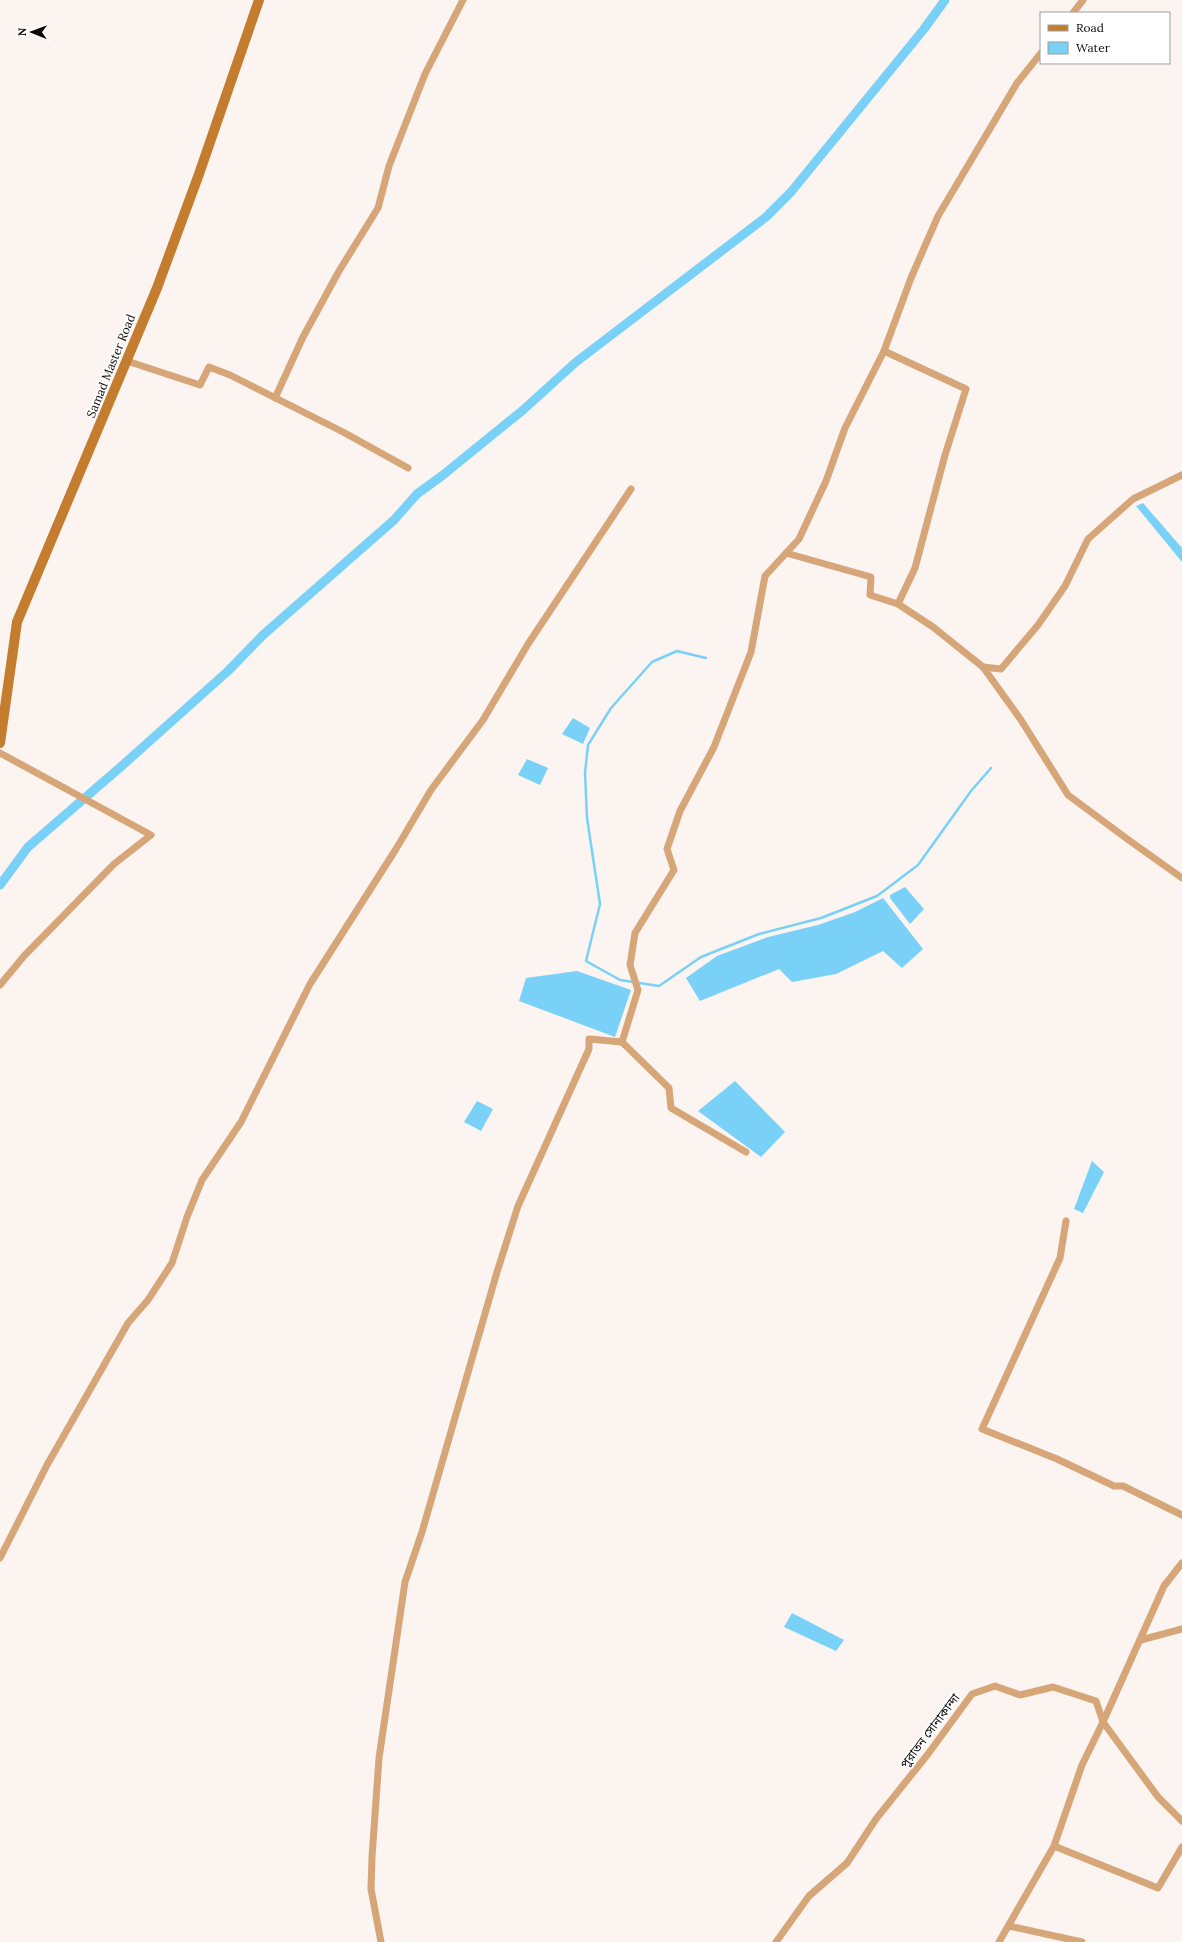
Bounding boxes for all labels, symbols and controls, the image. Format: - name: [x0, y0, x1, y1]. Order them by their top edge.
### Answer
- north arrow: [12, 12, 52, 52]
- legend: [1040, 12, 1170, 64]
- text: Road: [1076, 20, 1104, 35]
- text: N: [15, 27, 29, 36]
- text: Water: [1076, 40, 1111, 55]
- street label: Samad Master Road: [83, 312, 138, 420]
- street label: পুরাতন সোনাকান্দা: [897, 1690, 964, 1772]

